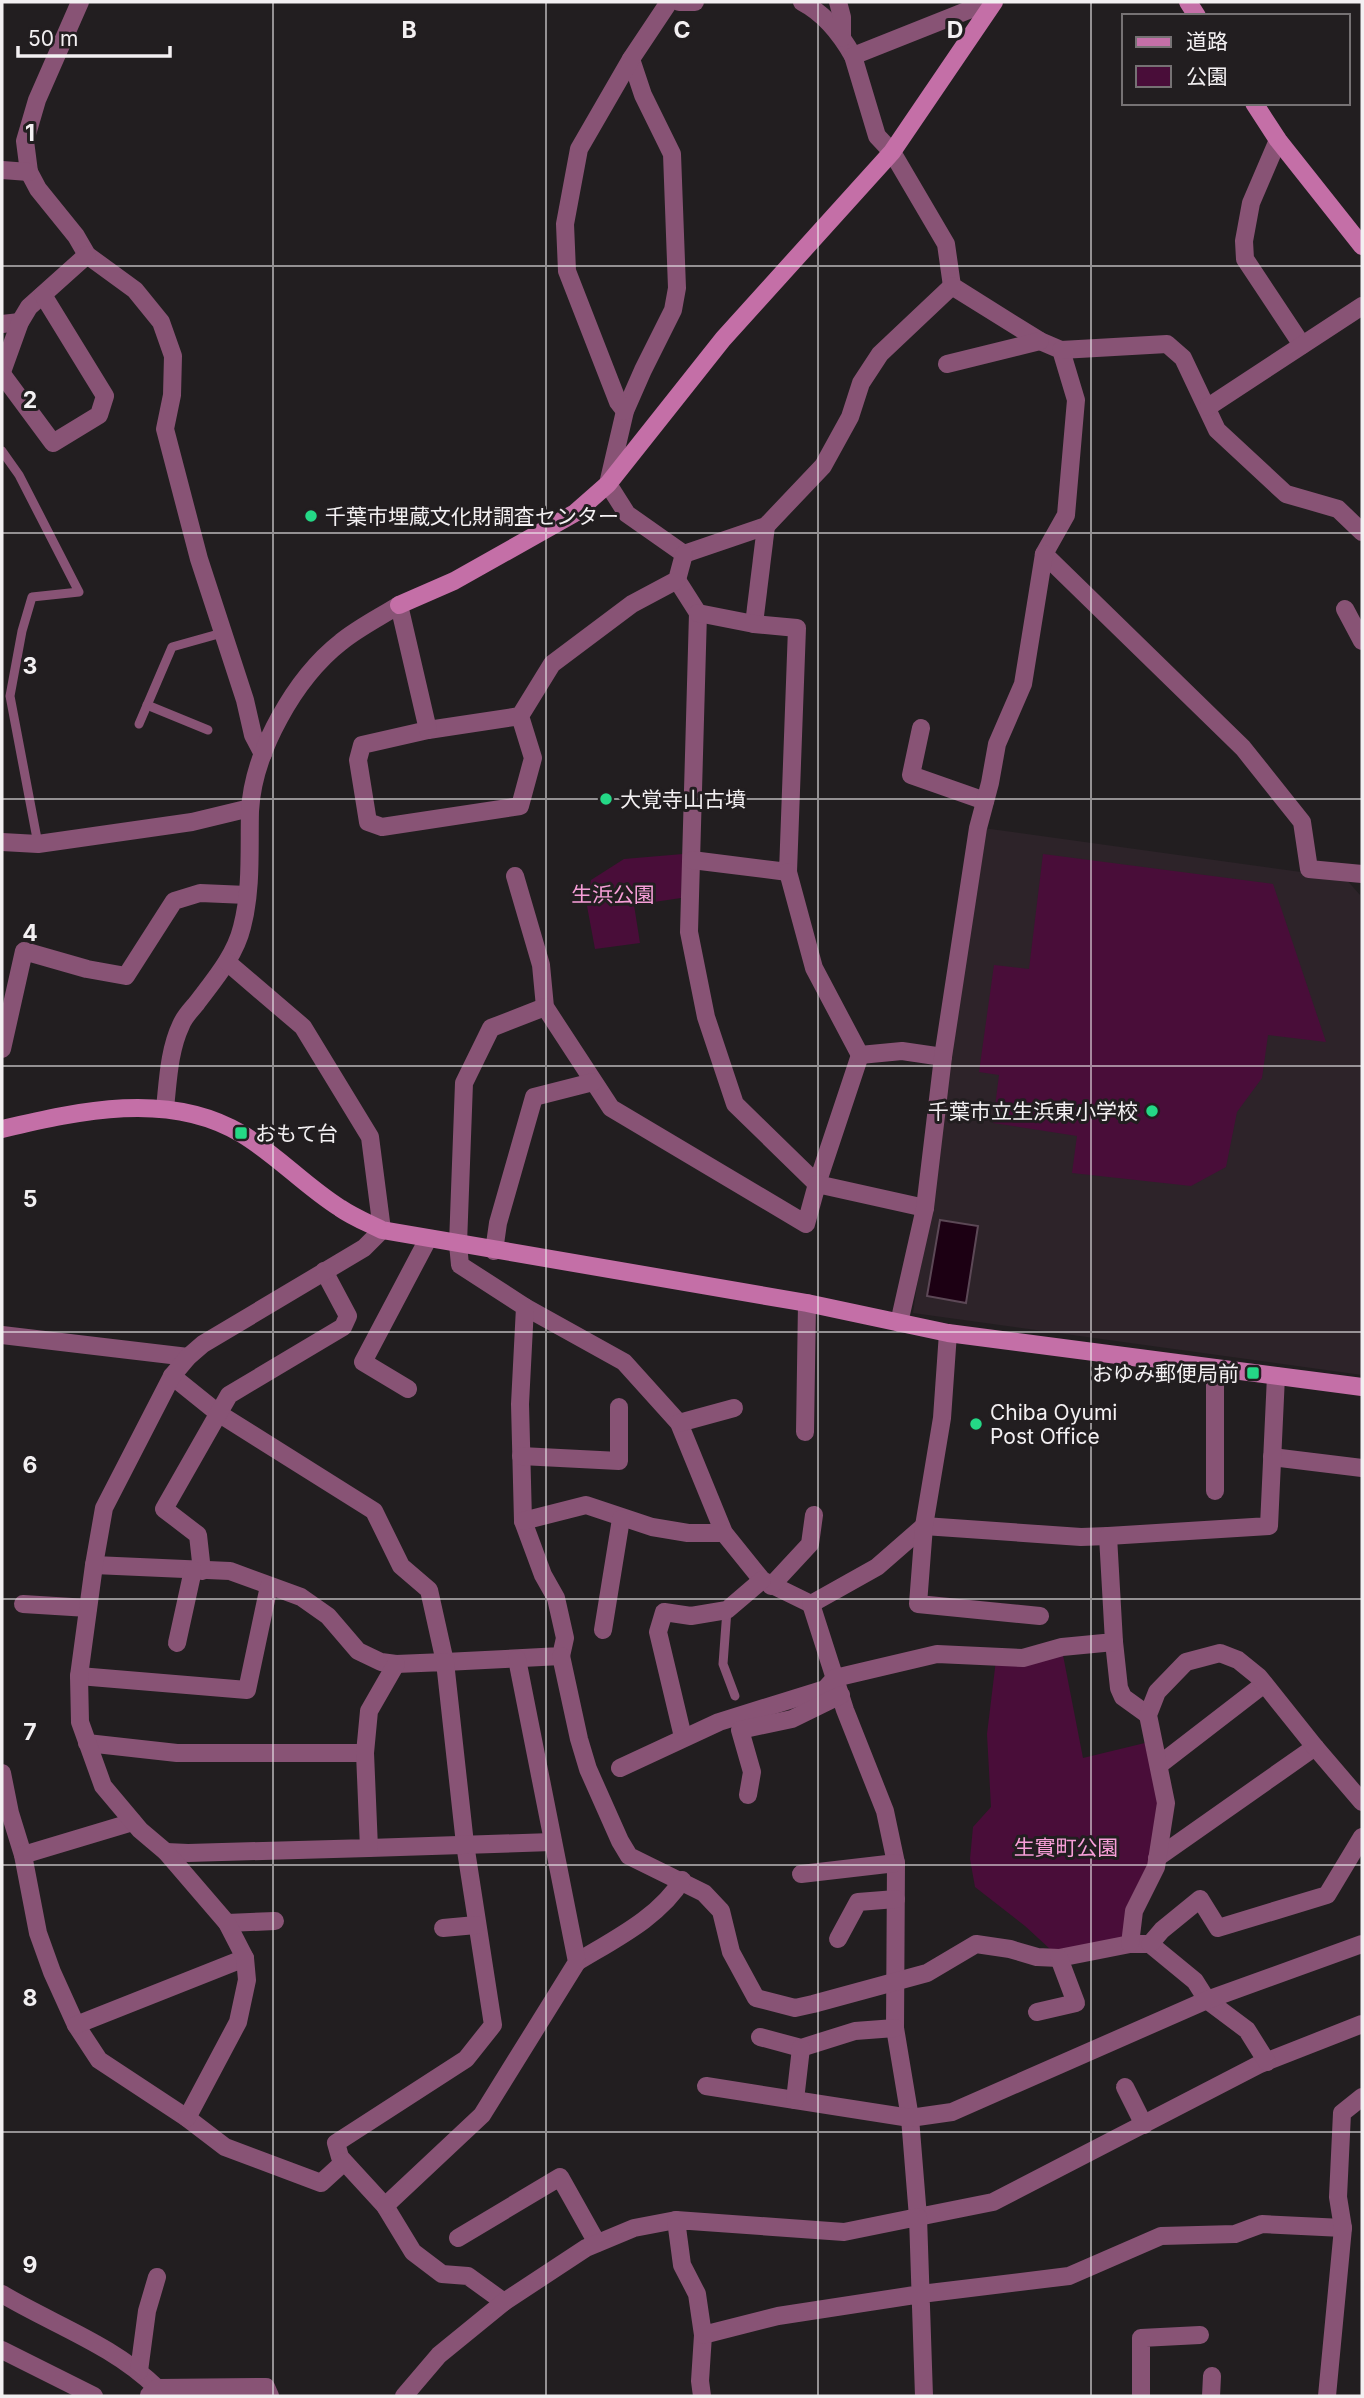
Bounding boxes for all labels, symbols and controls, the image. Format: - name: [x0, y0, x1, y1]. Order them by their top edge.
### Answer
- scale bar: [18, 14, 170, 58]
- legend: [1122, 14, 1350, 105]
- text: B: [401, 16, 417, 44]
- text: C: [673, 16, 691, 44]
- text: D: [947, 16, 963, 44]
- text: 50 m: [28, 26, 78, 51]
- text: 道路: [1186, 29, 1228, 54]
- text: 公園: [1186, 64, 1228, 89]
- text: 1: [25, 119, 35, 147]
- text: 2: [23, 386, 37, 414]
- place label: 千葉市埋蔵文化財調査センター: [325, 504, 619, 529]
- marker: 千葉市埋蔵文化財調査センター: [303, 508, 319, 524]
- text: 3: [23, 652, 37, 680]
- place label: 大覚寺山古墳: [620, 787, 746, 812]
- marker: 大覚寺山古墳: [598, 791, 614, 807]
- park label: 生浜公園: [571, 882, 655, 907]
- text: 4: [22, 919, 38, 947]
- place label: 千葉市立生浜東小学校: [928, 1099, 1138, 1124]
- marker: 千葉市立生浜東小学校: [1144, 1103, 1160, 1119]
- place label: おもて台: [255, 1121, 338, 1146]
- marker: おもて台: [233, 1125, 249, 1141]
- text: 5: [23, 1185, 37, 1213]
- place label: おゆみ郵便局前: [1092, 1361, 1239, 1386]
- marker: おゆみ郵便局前: [1245, 1365, 1261, 1381]
- place label: Chiba Oyumi Post Office: [990, 1400, 1117, 1449]
- marker: Chiba Oyumi Post Office: [968, 1416, 984, 1432]
- text: 6: [23, 1451, 37, 1479]
- text: 7: [23, 1718, 37, 1746]
- park label: 生實町公園: [1014, 1835, 1119, 1860]
- text: 8: [23, 1984, 37, 2012]
- text: 9: [23, 2251, 37, 2279]

